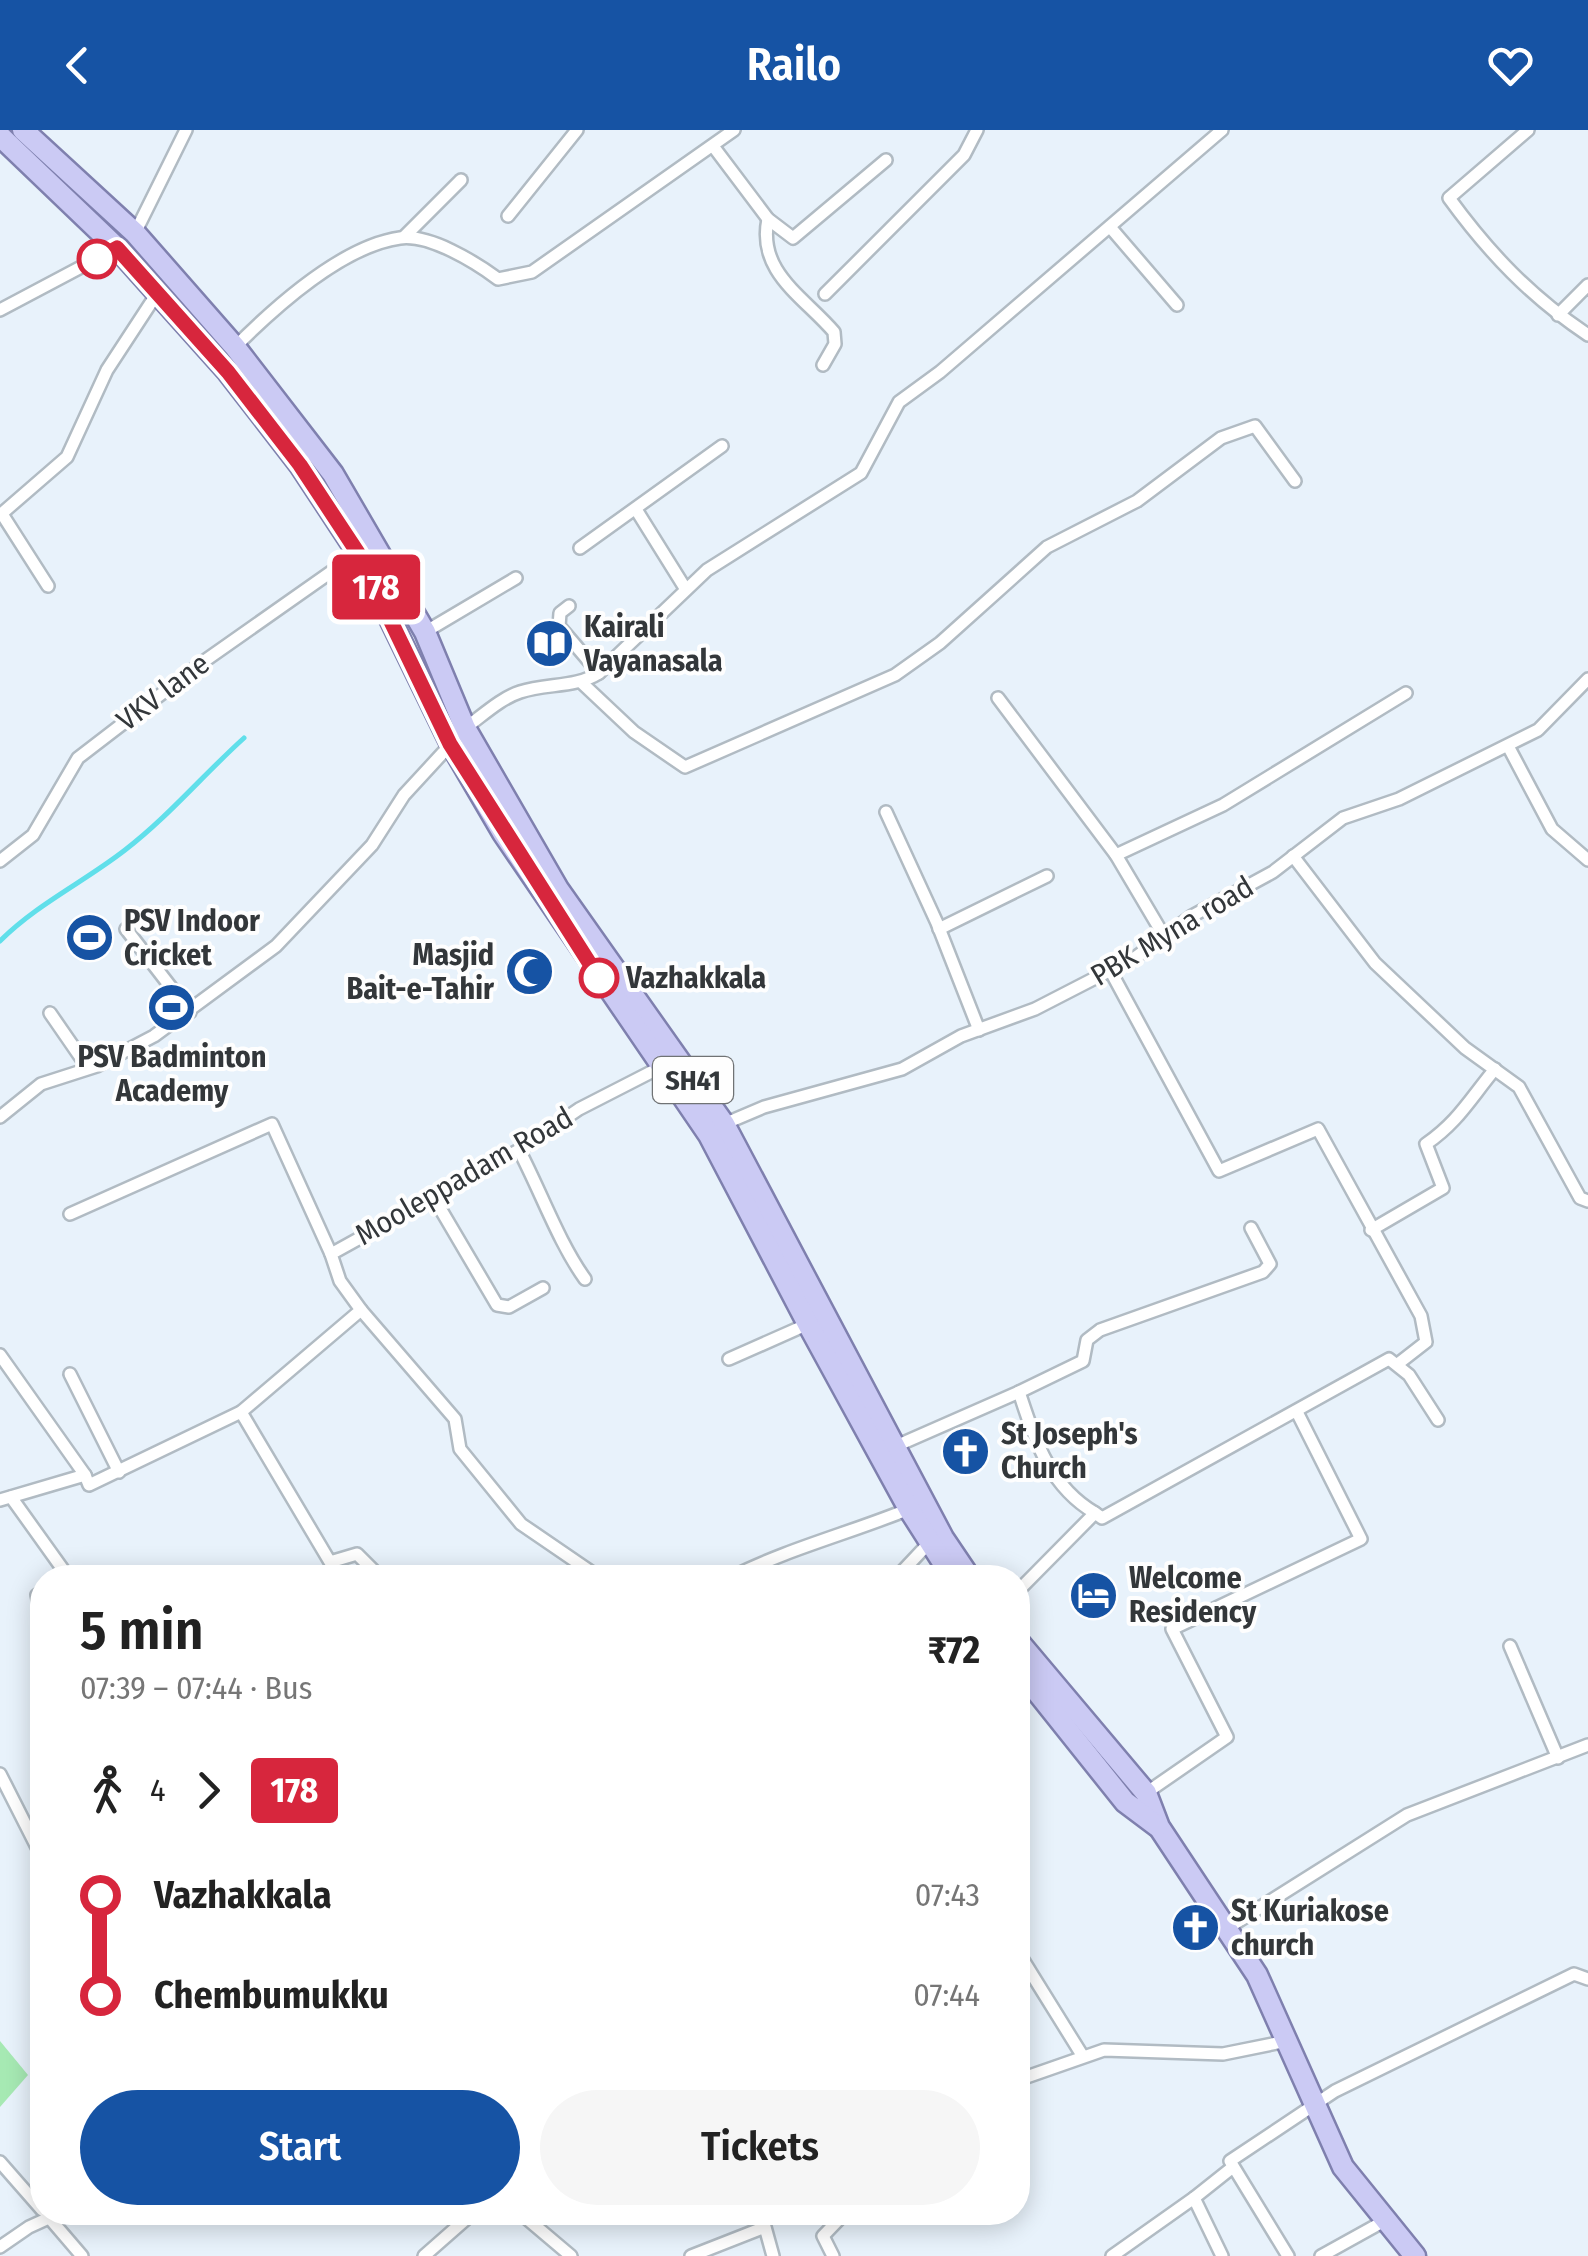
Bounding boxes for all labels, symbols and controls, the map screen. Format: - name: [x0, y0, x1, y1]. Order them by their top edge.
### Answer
- icon: back: [50, 38, 105, 93]
- text: Railo: [747, 38, 841, 92]
- icon: heart: [1483, 38, 1538, 93]
- unlabelled marker: [78, 240, 116, 278]
- line badge: 178: [318, 554, 434, 620]
- text: 178: [352, 566, 400, 608]
- place label: Kairali Vayanasala: [583, 609, 723, 679]
- library icon: Kairali Vayanasala: [523, 618, 575, 670]
- street label: VKV lane: [110, 646, 216, 738]
- street label: PBK Myna road: [1084, 868, 1260, 994]
- place label: PSV Indoor Cricket: [124, 903, 261, 973]
- sports icon: PSV Indoor Cricket: [63, 912, 115, 964]
- place label: Masjid Bait-e-Tahir: [346, 937, 495, 1007]
- mosque icon: Masjid Bait-e-Tahir: [503, 946, 555, 998]
- marker: Vazhakkala: [580, 959, 618, 997]
- place label: Vazhakkala: [625, 960, 766, 996]
- sports icon: PSV Badminton Academy: [146, 982, 198, 1034]
- place label: PSV Badminton Academy: [78, 1039, 267, 1109]
- road number: SH41: [653, 1057, 733, 1103]
- street label: Mooleppadam Road: [349, 1099, 579, 1253]
- place label: St Joseph's Church: [1001, 1416, 1138, 1486]
- church icon: St Joseph's Church: [940, 1425, 992, 1477]
- place label: Welcome Residency: [1129, 1560, 1257, 1630]
- hotel icon: Welcome Residency: [1068, 1569, 1120, 1621]
- text: 5 min: [80, 1598, 203, 1664]
- text: ₹72: [928, 1627, 980, 1673]
- text: 07:39 – 07:44 · Bus: [80, 1669, 312, 1707]
- icon: walk: [80, 1763, 135, 1818]
- icon: forward: [181, 1763, 236, 1818]
- text: 178: [271, 1769, 318, 1811]
- text: 4: [150, 1771, 166, 1809]
- text: Vazhakkala: [154, 1872, 332, 1918]
- text: 07:43: [915, 1876, 980, 1914]
- place label: St Kuriakose church: [1231, 1893, 1389, 1963]
- church icon: St Kuriakose church: [1170, 1902, 1222, 1954]
- text: Chembumukku: [154, 1972, 389, 2018]
- text: 07:44: [913, 1976, 980, 2014]
- button: Start: [80, 2090, 520, 2205]
- button: Tickets: [540, 2090, 980, 2205]

